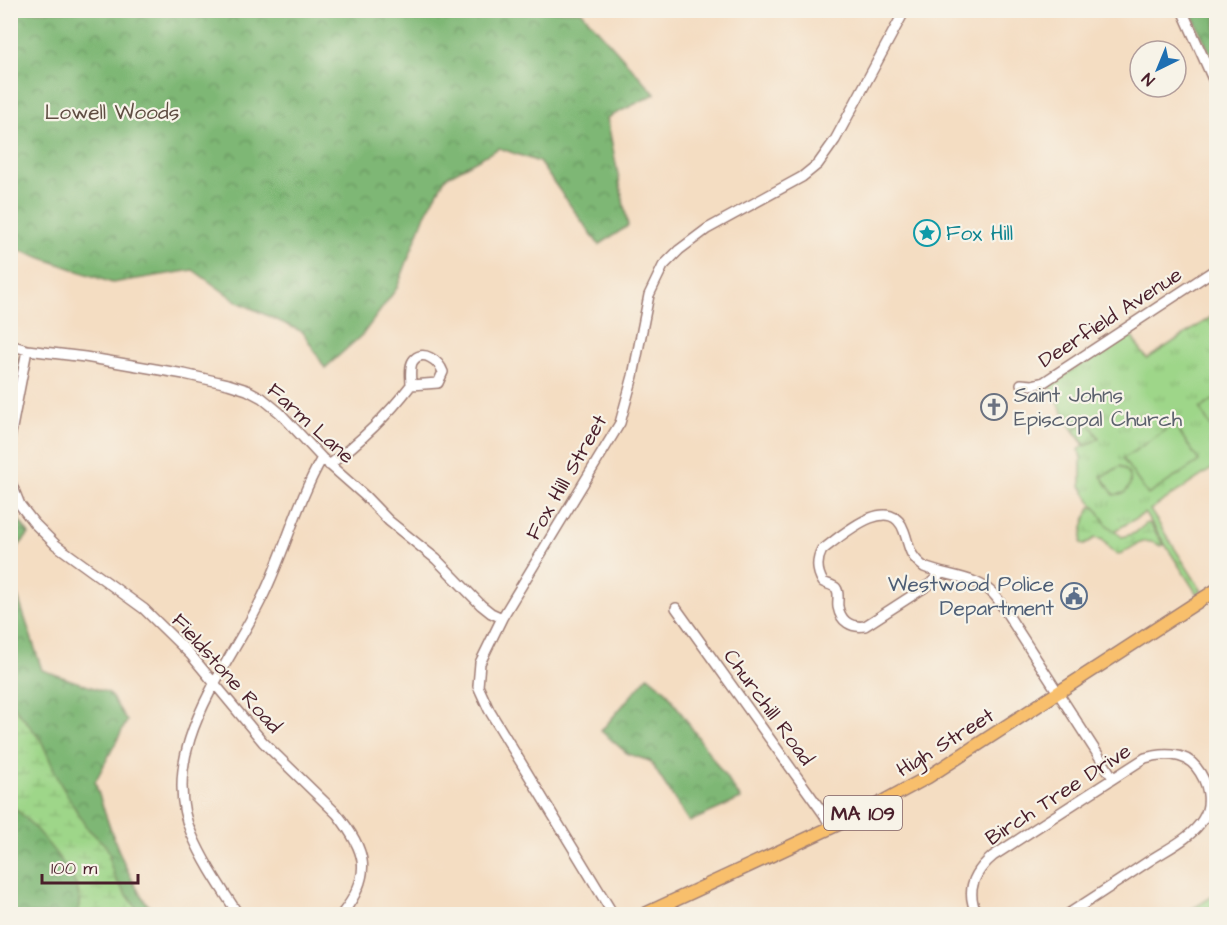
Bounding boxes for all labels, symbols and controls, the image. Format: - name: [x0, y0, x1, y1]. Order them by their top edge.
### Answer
- north arrow: [1128, 39, 1188, 99]
- text: N: [1137, 68, 1160, 91]
- park label: Lowell Woods: [45, 98, 179, 127]
- place icon: Fox Hill: [912, 218, 942, 248]
- place label: Fox Hill: [946, 219, 1013, 248]
- street label: Deerfield Avenue: [1033, 260, 1188, 375]
- street label: Farm Lane: [261, 376, 361, 470]
- place label: Saint Johns Episcopal Church: [1014, 381, 1183, 435]
- church icon: Saint Johns Episcopal Church: [979, 392, 1009, 422]
- street label: Fox Hill Street: [519, 409, 614, 545]
- place label: Westwood Police Department: [888, 570, 1054, 624]
- public building icon: Westwood Police Department: [1059, 581, 1089, 611]
- street label: Fieldstone Road: [165, 607, 289, 740]
- street label: Churchill Road: [716, 643, 821, 772]
- street label: High Street: [891, 701, 1001, 786]
- street label: Birch Tree Drive: [980, 736, 1137, 852]
- road number: MA 109: [824, 796, 902, 830]
- scale bar: [42, 847, 138, 885]
- text: 100 m: [51, 856, 97, 881]

